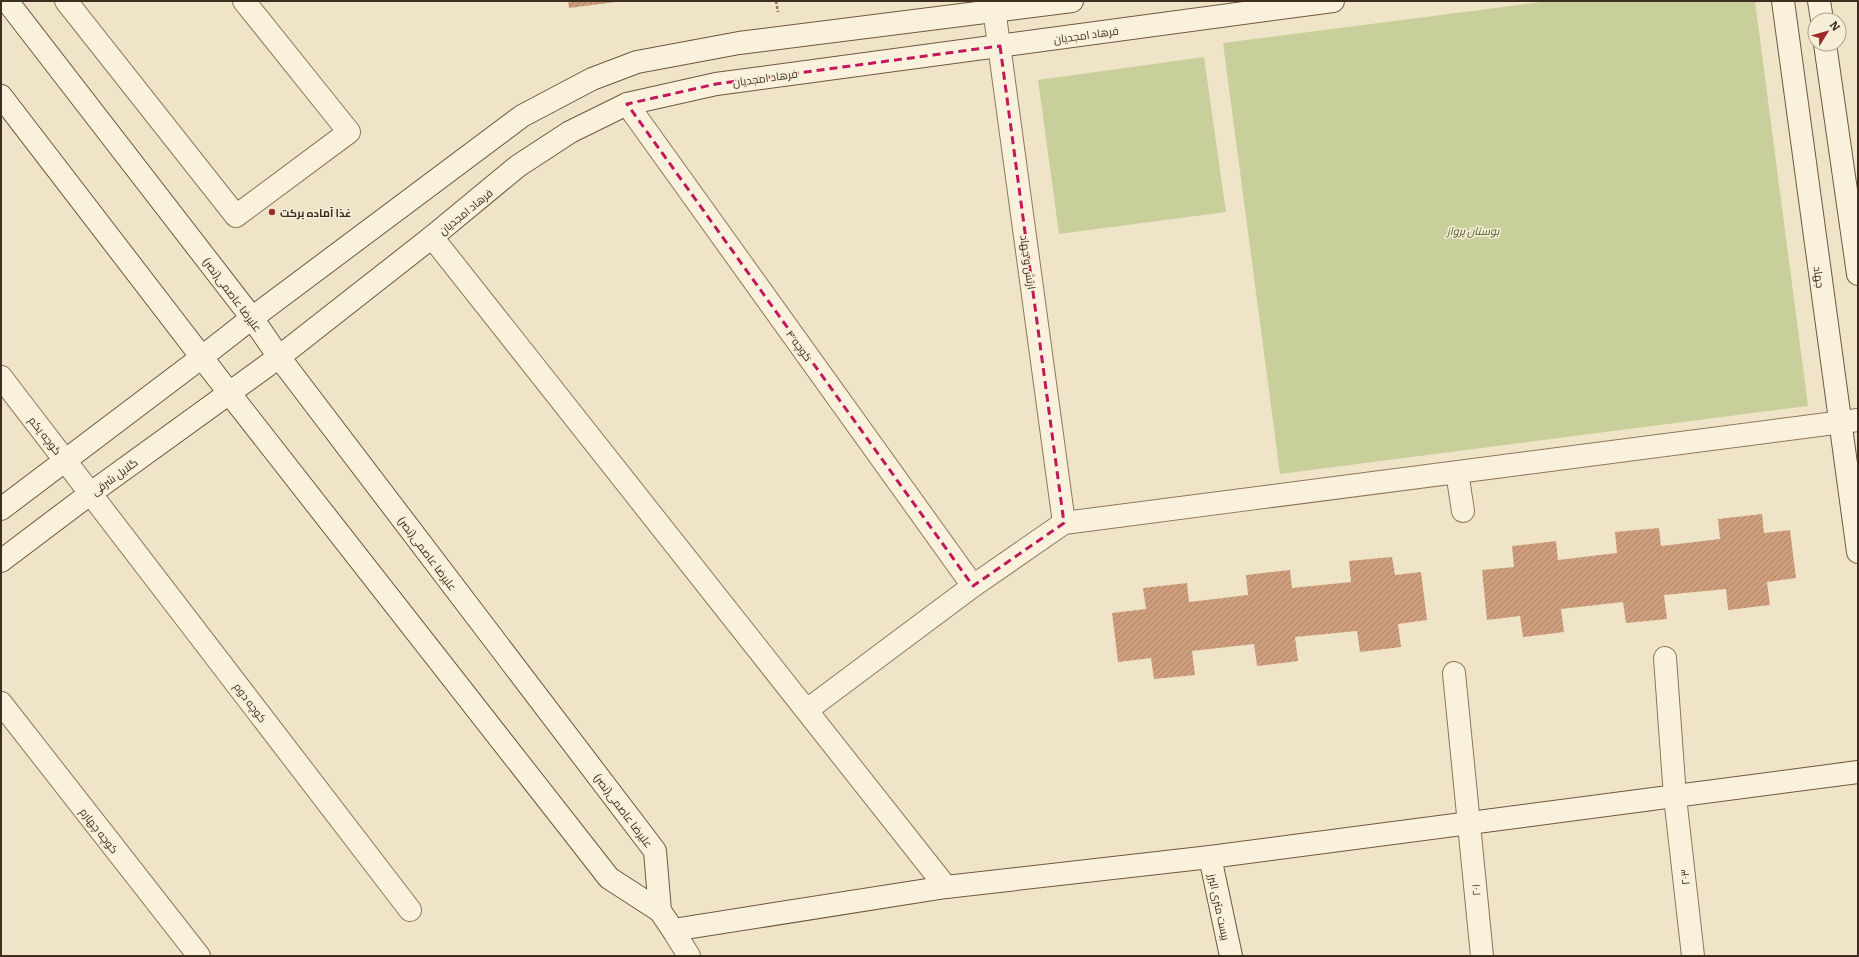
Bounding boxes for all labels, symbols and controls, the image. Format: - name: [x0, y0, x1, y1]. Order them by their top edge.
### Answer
- north arrow: [1807, 12, 1847, 52]
- text: N: [1827, 17, 1845, 34]
- street label: فرهاد امجدیان: [1052, 22, 1120, 46]
- street label: فرهاد امجدیان: [731, 65, 799, 89]
- street label: فرهاد امجدیان: [434, 184, 496, 238]
- place label: غذا آماده برکت: [280, 204, 351, 220]
- marker: غذا آماده برکت: [267, 207, 277, 217]
- park label: بوستان پرواز: [1445, 222, 1500, 239]
- street label: ارتش و جهاد: [1017, 234, 1041, 290]
- street label: علیرضا عاصمی(نصر): [200, 253, 266, 335]
- street label: جهاد: [1811, 265, 1829, 289]
- street label: کوچه ۴: [783, 326, 817, 364]
- street label: کوچه یکم: [25, 412, 66, 458]
- street label: گلایل شرقی: [87, 454, 141, 498]
- street label: علیرضا عاصمی(نصر): [395, 512, 461, 594]
- street label: کوچه دوم: [230, 679, 271, 726]
- street label: علیرضا عاصمی(نصر): [591, 769, 657, 851]
- street label: کوچه چهارم: [76, 804, 123, 857]
- street label: ۲۰۳: [1675, 868, 1693, 886]
- street label: بیست متری البرز: [1205, 871, 1235, 942]
- street label: ۲۰۱: [1467, 883, 1483, 897]

